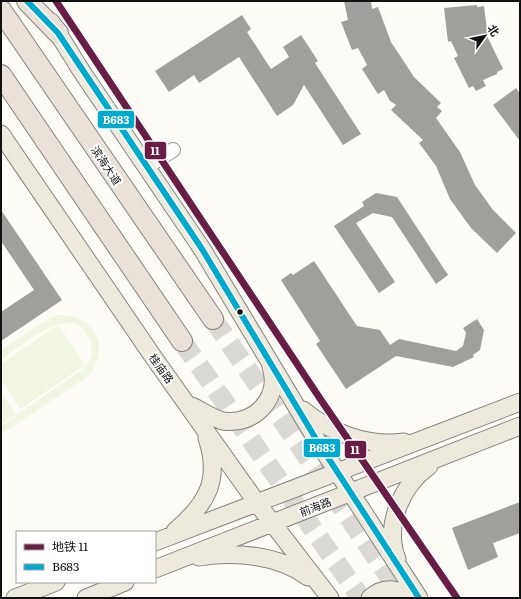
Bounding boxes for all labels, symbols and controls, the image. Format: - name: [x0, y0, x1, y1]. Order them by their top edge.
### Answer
- north arrow: [465, 16, 505, 56]
- text: 北: [485, 21, 504, 39]
- line badge: B683: [97, 110, 135, 129]
- text: B683: [103, 111, 129, 127]
- line badge: 11: [144, 141, 167, 160]
- street label: 滨海大道: [88, 142, 126, 188]
- text: 11: [150, 142, 160, 158]
- unlabelled marker: [235, 307, 245, 317]
- street label: 桂庙路: [146, 350, 178, 386]
- line badge: B683: [303, 438, 341, 458]
- text: B683: [309, 439, 335, 455]
- line badge: 11: [344, 440, 367, 459]
- text: 11: [350, 441, 360, 457]
- street label: 前海路: [297, 493, 333, 519]
- legend: [16, 531, 156, 583]
- text: 地铁 11: [52, 537, 88, 555]
- text: B683: [52, 557, 79, 575]

